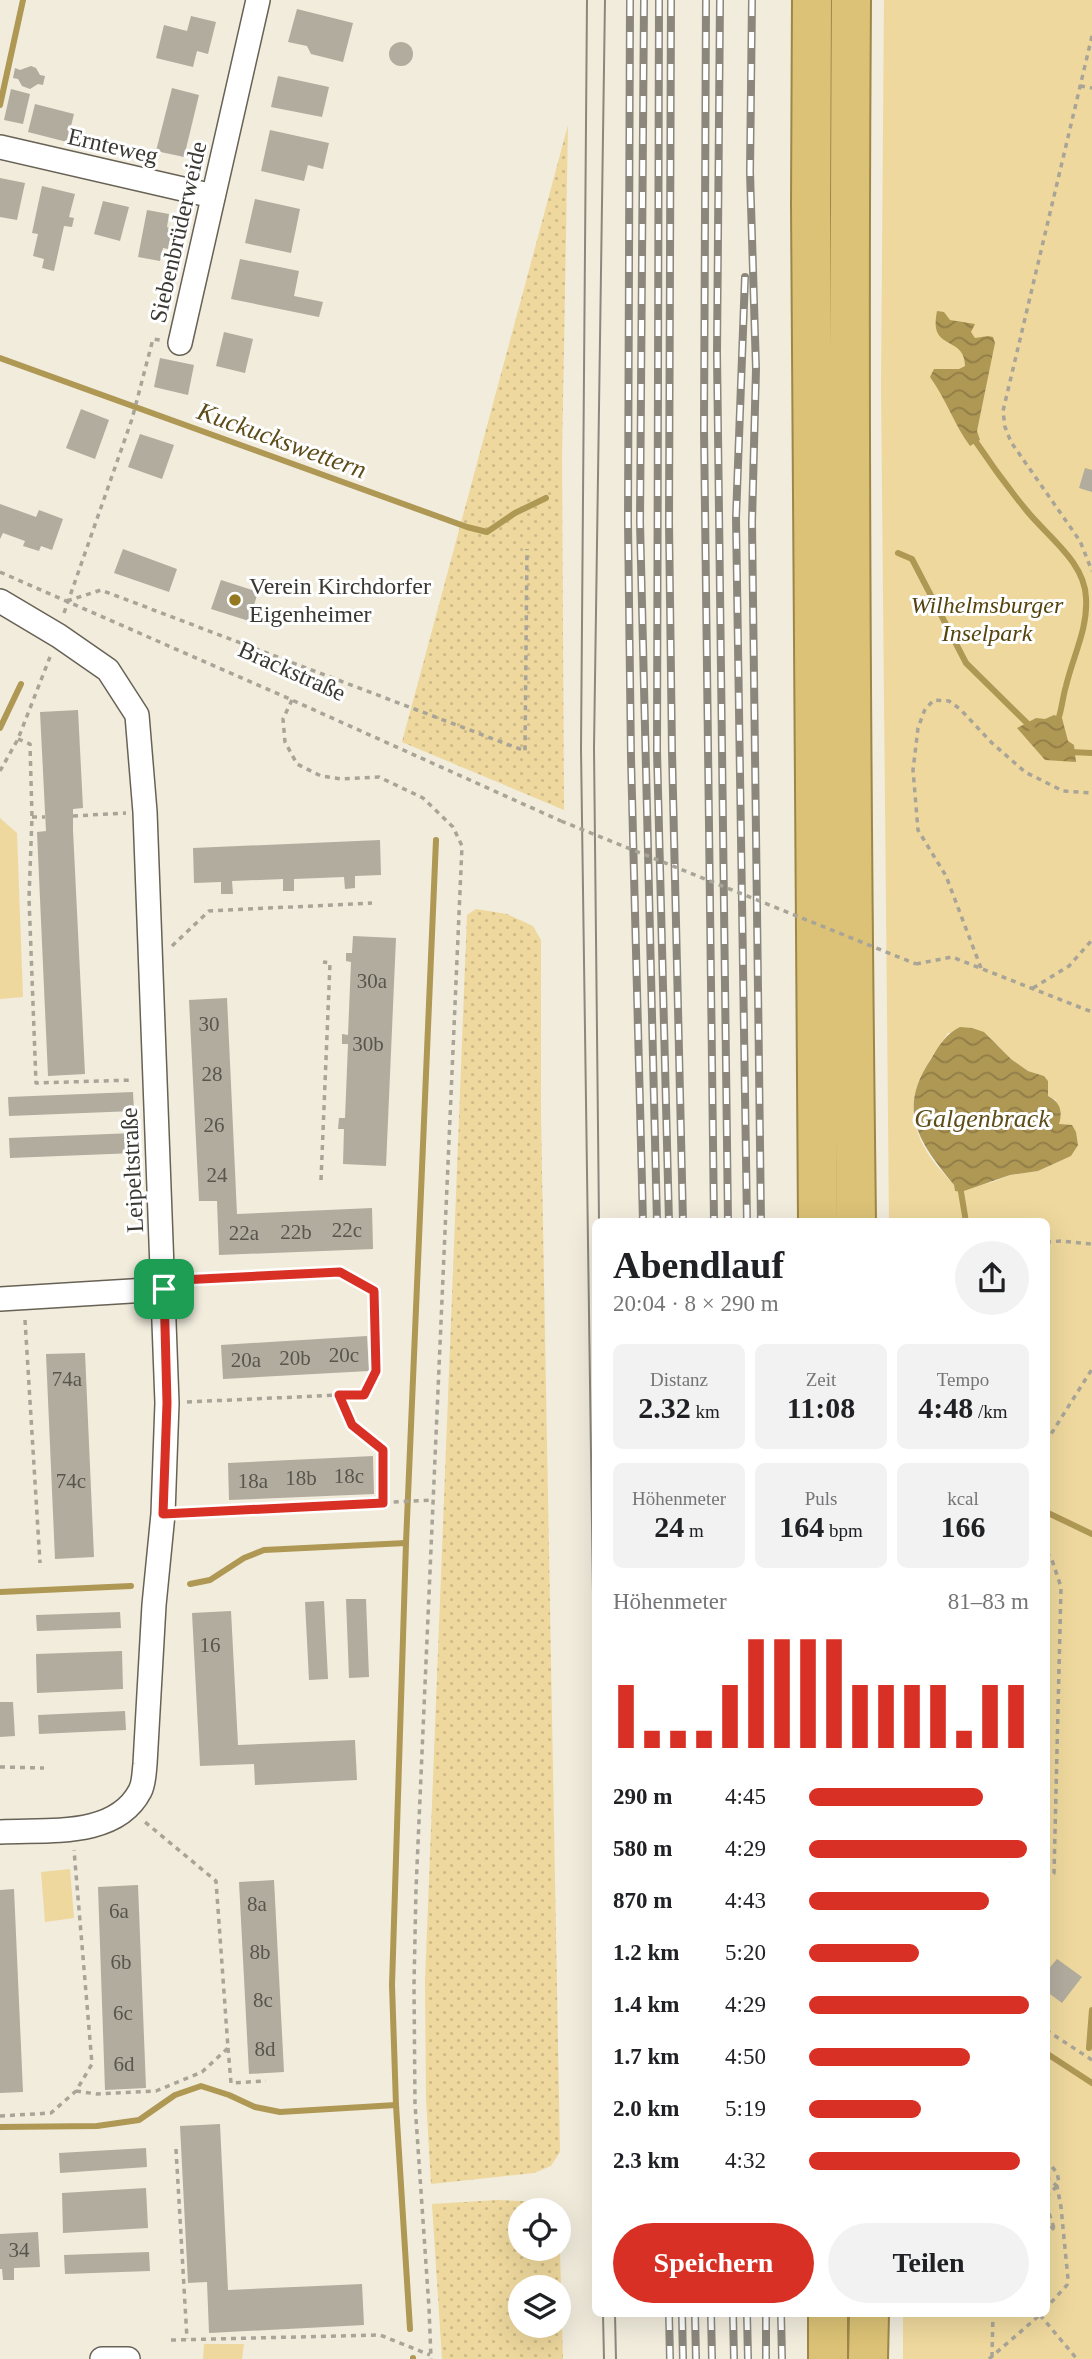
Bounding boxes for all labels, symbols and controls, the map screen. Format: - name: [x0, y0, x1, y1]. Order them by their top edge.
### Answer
- street label: Ernteweg: [65, 123, 161, 169]
- street label: Siebenbrüderweide: [144, 139, 212, 325]
- water label: Kuckuckswettern: [192, 396, 370, 484]
- place label: Verein Kirchdorfer Eigenheimer: [249, 573, 431, 627]
- marker: Verein Kirchdorfer Eigenheimer: [227, 592, 243, 608]
- park label: Wilhelmsburger Inselpark: [911, 592, 1064, 646]
- street label: Brackstraße: [234, 636, 350, 706]
- house number: 30a: [357, 969, 388, 993]
- house number: 30: [199, 1012, 220, 1036]
- house number: 30b: [352, 1032, 384, 1056]
- house number: 28: [202, 1062, 223, 1086]
- water label: Galgenbrack: [914, 1104, 1050, 1133]
- street label: Leipeltstraße: [116, 1107, 148, 1233]
- house number: 26: [204, 1113, 225, 1137]
- house number: 24: [207, 1163, 228, 1187]
- house number: 22c: [332, 1218, 362, 1242]
- house number: 22b: [280, 1220, 312, 1244]
- house number: 22a: [229, 1221, 260, 1245]
- button: share: [955, 1241, 1029, 1315]
- text: Abendlauf: [613, 1244, 784, 1286]
- pin: [134, 1259, 194, 1319]
- icon: arrive: [145, 1270, 183, 1308]
- text: 20:04 · 8 × 290 m: [613, 1291, 779, 1316]
- house number: 20c: [329, 1343, 359, 1367]
- house number: 20b: [279, 1346, 311, 1370]
- house number: 20a: [231, 1348, 262, 1372]
- house number: 74a: [52, 1367, 83, 1391]
- text: Distanz: [650, 1369, 708, 1390]
- text: Zeit: [806, 1369, 836, 1390]
- text: Tempo: [937, 1369, 989, 1390]
- text: 2.32: [638, 1391, 691, 1424]
- text: 11:08: [787, 1391, 855, 1424]
- text: 4:48: [918, 1391, 973, 1424]
- text: km: [691, 1401, 720, 1422]
- text: /km: [973, 1401, 1008, 1422]
- house number: 18c: [334, 1464, 364, 1488]
- house number: 18b: [285, 1466, 317, 1490]
- house number: 74c: [56, 1469, 86, 1493]
- house number: 18a: [238, 1469, 269, 1493]
- text: Höhenmeter: [632, 1488, 726, 1509]
- text: Puls: [805, 1488, 837, 1509]
- text: kcal: [947, 1488, 979, 1509]
- text: 24: [654, 1510, 684, 1543]
- text: 164: [779, 1510, 824, 1543]
- text: 166: [941, 1510, 986, 1543]
- text: m: [684, 1520, 704, 1541]
- text: bpm: [824, 1520, 863, 1541]
- text: Höhenmeter: [613, 1589, 727, 1614]
- text: 81–83 m: [948, 1589, 1029, 1614]
- house number: 16: [200, 1633, 221, 1657]
- text: 290 m: [613, 1784, 672, 1809]
- text: 4:45: [725, 1784, 766, 1809]
- text: 580 m: [613, 1836, 672, 1861]
- text: 4:29: [725, 1836, 766, 1861]
- text: 870 m: [613, 1888, 672, 1913]
- text: 4:43: [725, 1888, 766, 1913]
- house number: 8a: [247, 1892, 268, 1916]
- house number: 6a: [109, 1899, 130, 1923]
- house number: 8b: [250, 1940, 271, 1964]
- text: 1.2 km: [613, 1940, 679, 1965]
- text: 5:20: [725, 1940, 766, 1965]
- house number: 6b: [111, 1950, 132, 1974]
- house number: 8c: [253, 1988, 273, 2012]
- text: 1.4 km: [613, 1992, 679, 2017]
- text: 4:29: [725, 1992, 766, 2017]
- house number: 6c: [113, 2001, 133, 2025]
- house number: 8d: [255, 2037, 276, 2061]
- text: 1.7 km: [613, 2044, 679, 2069]
- text: 4:50: [725, 2044, 766, 2069]
- house number: 6d: [114, 2052, 135, 2076]
- text: 2.0 km: [613, 2096, 679, 2121]
- text: 5:19: [725, 2096, 766, 2121]
- text: 2.3 km: [613, 2148, 679, 2173]
- text: 4:32: [725, 2148, 766, 2173]
- map controls: [508, 2198, 571, 2338]
- button: locate: [508, 2198, 571, 2261]
- button: Speichern: [613, 2223, 814, 2303]
- button: Teilen: [828, 2223, 1029, 2303]
- house number: 34: [9, 2238, 30, 2262]
- button: layers: [508, 2275, 571, 2338]

